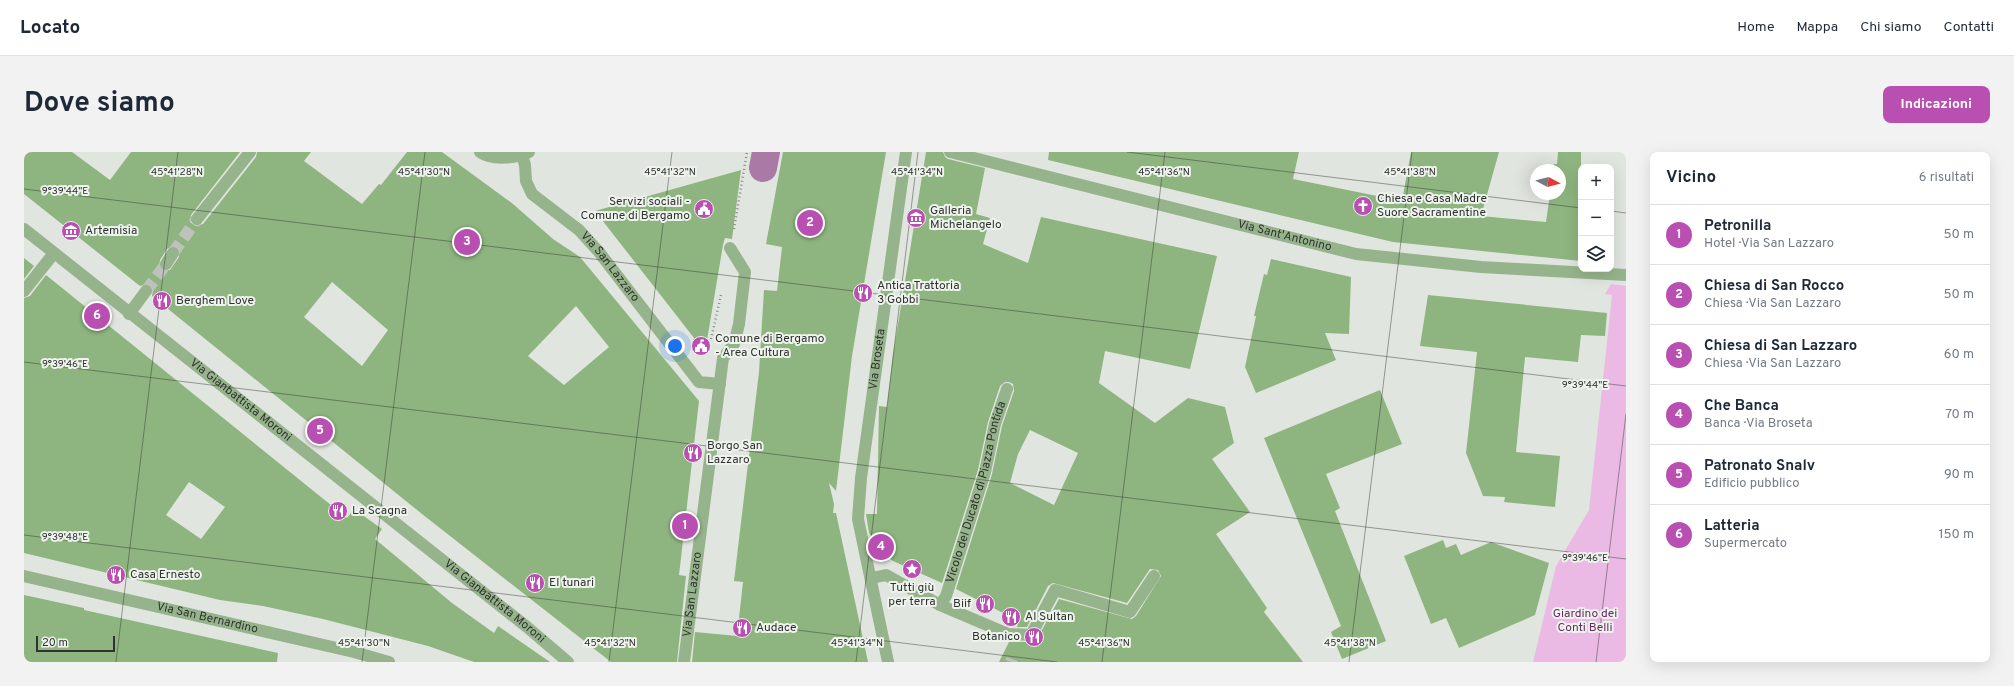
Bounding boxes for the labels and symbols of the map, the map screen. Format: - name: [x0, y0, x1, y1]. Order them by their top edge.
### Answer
- north arrow: [1530, 164, 1566, 200]
- text: 45°41'28"N: [151, 166, 203, 179]
- text: 45°41'30"N: [398, 166, 450, 179]
- text: 45°41'32"N: [644, 166, 696, 179]
- text: 45°41'34"N: [891, 166, 943, 179]
- text: 45°41'36"N: [1138, 166, 1190, 179]
- text: 45°41'38"N: [1384, 166, 1436, 179]
- text: 9°39'44"E: [42, 185, 88, 198]
- place label: Chiesa e Casa Madre Suore Sacramentine: [1377, 191, 1487, 221]
- place label: Servizi sociali - Comune di Bergamo: [580, 194, 690, 224]
- church icon: Chiesa e Casa Madre Suore Sacramentine: [1352, 195, 1374, 217]
- public building icon: Servizi sociali - Comune di Bergamo: [693, 198, 715, 220]
- place label: Galleria Michelangelo: [930, 203, 1002, 233]
- museum icon: Galleria Michelangelo: [905, 207, 927, 229]
- pin: 2: [797, 208, 823, 238]
- street label: Via Sant'Antonino: [1236, 217, 1334, 256]
- museum icon: Artemisia: [60, 220, 82, 242]
- place label: Artemisia: [85, 223, 137, 239]
- pin: 3: [454, 227, 480, 257]
- street label: Via San Lazzaro: [576, 228, 643, 306]
- place label: Antica Trattoria 3 Gobbi: [877, 278, 959, 308]
- restaurant icon: Antica Trattoria 3 Gobbi: [852, 282, 874, 304]
- restaurant icon: Berghem Love: [151, 290, 173, 312]
- place label: Berghem Love: [176, 293, 254, 309]
- pin: 6: [84, 301, 110, 331]
- street label: Via Broseta: [865, 328, 890, 391]
- place label: Comune di Bergamo - Area Cultura: [715, 331, 825, 361]
- public building icon: Comune di Bergamo - Area Cultura: [690, 335, 712, 357]
- your location: [665, 336, 685, 356]
- street label: Via Gianbattista Moroni: [186, 355, 295, 446]
- text: 9°39'46"E: [42, 358, 88, 371]
- text: 9°39'44"E: [1562, 379, 1608, 392]
- street label: Vicolo del Ducato di Piazza Pontida: [943, 399, 1010, 585]
- pin: 5: [307, 416, 333, 446]
- place label: Borgo San Lazzaro: [707, 438, 763, 468]
- restaurant icon: Borgo San Lazzaro: [682, 442, 704, 464]
- restaurant icon: La Scagna: [327, 500, 349, 522]
- place label: La Scagna: [352, 503, 407, 519]
- pin: 1: [672, 511, 698, 541]
- text: 9°39'48"E: [42, 531, 88, 544]
- pin: 4: [868, 532, 894, 562]
- street label: Via San Lazzaro: [679, 551, 706, 638]
- text: 9°39'46"E: [1562, 552, 1608, 565]
- street label: Via Gianbattista Moroni: [440, 556, 548, 647]
- place icon: Tutti giù per terra: [901, 558, 923, 580]
- restaurant icon: Casa Ernesto: [105, 564, 127, 586]
- place label: Casa Ernesto: [130, 567, 201, 583]
- restaurant icon: El tunari: [524, 572, 546, 594]
- place label: El tunari: [549, 575, 594, 591]
- place label: Tutti giù per terra: [888, 580, 936, 610]
- restaurant icon: Biif: [974, 593, 996, 615]
- place label: Biif: [953, 596, 971, 612]
- street label: Via San Bernardino: [155, 599, 260, 638]
- restaurant icon: Al Sultan: [1000, 606, 1022, 628]
- park label: Giardino dei Conti Belli: [1553, 606, 1617, 636]
- place label: Al Sultan: [1025, 609, 1074, 625]
- restaurant icon: Audace: [731, 617, 753, 639]
- place label: Audace: [756, 620, 797, 636]
- restaurant icon: Botanico: [1023, 626, 1045, 648]
- place label: Botanico: [972, 629, 1020, 645]
- scale bar: [36, 634, 115, 653]
- text: 45°41'30"N: [338, 637, 390, 650]
- text: 45°41'32"N: [584, 637, 636, 650]
- text: 45°41'34"N: [831, 637, 883, 650]
- text: 45°41'36"N: [1078, 637, 1130, 650]
- text: 45°41'38"N: [1324, 637, 1376, 650]

